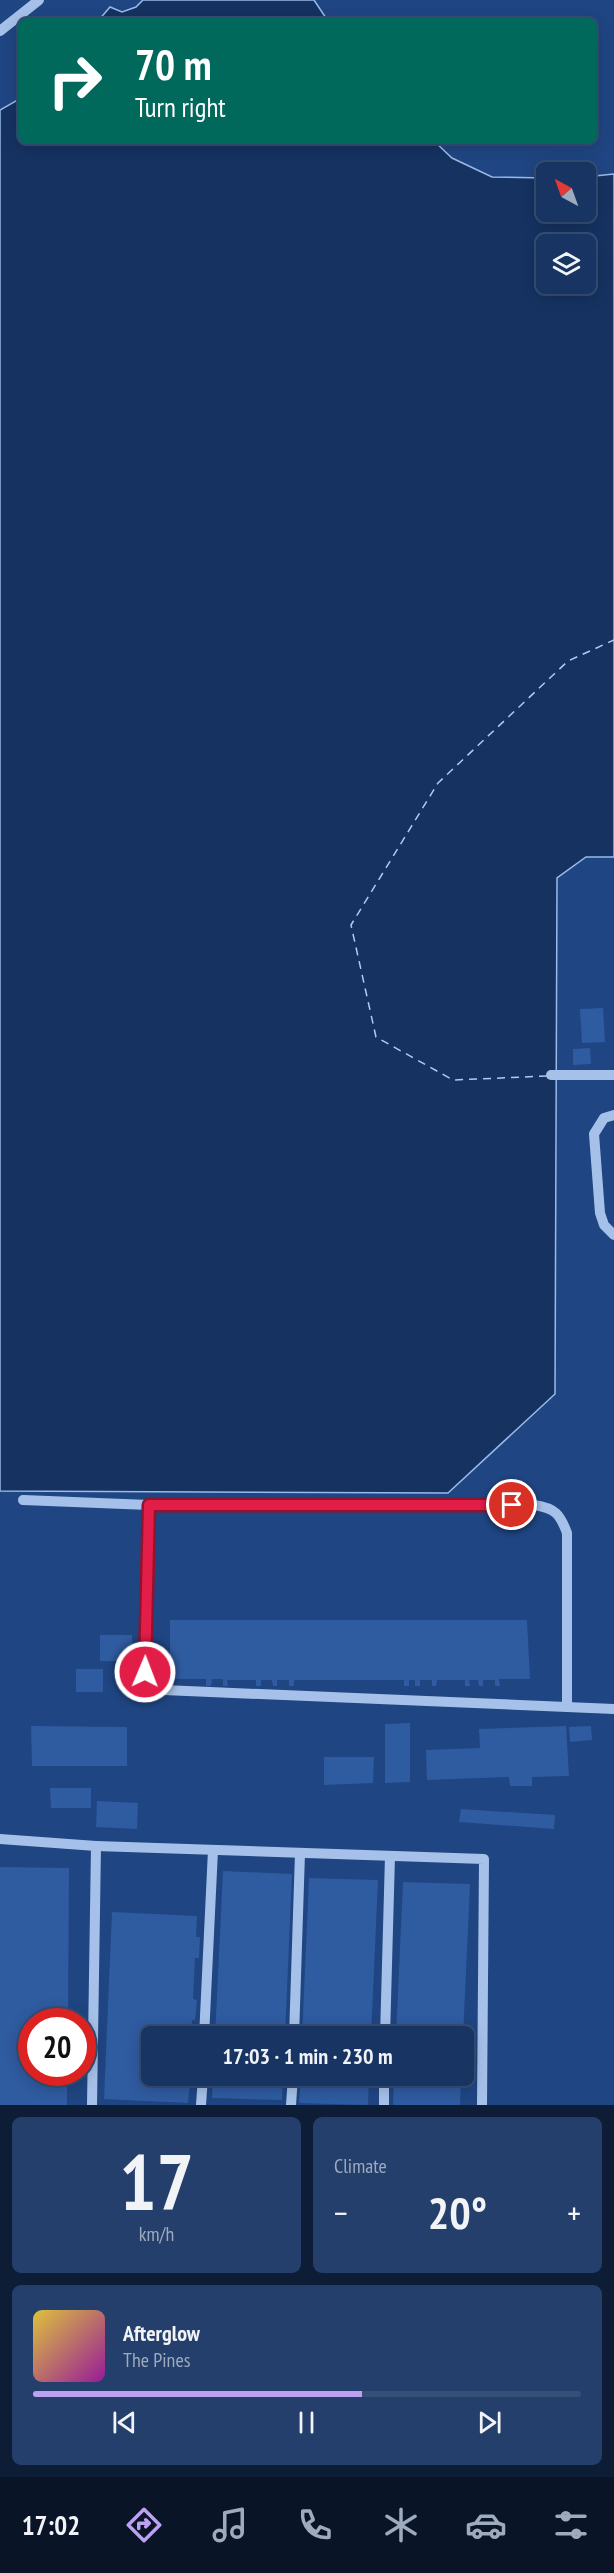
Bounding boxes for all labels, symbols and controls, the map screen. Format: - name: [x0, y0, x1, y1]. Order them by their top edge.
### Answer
- text: 70 m: [135, 37, 212, 92]
- icon: right: [36, 42, 114, 120]
- text: Turn right: [135, 90, 226, 124]
- north arrow: [536, 162, 596, 222]
- map controls: [536, 162, 596, 294]
- button: layers: [536, 234, 596, 294]
- pin: [486, 1479, 537, 1530]
- icon: arrive: [495, 1488, 528, 1521]
- position arrow: [113, 1640, 177, 1704]
- speed limit sign: 20: [18, 2008, 96, 2086]
- text: 17:03 · 1 min · 230 m: [222, 2042, 393, 2070]
- text: 17: [119, 2131, 194, 2232]
- text: Climate: [334, 2153, 387, 2179]
- text: 20°: [428, 2183, 487, 2241]
- text: −: [334, 2191, 348, 2234]
- text: +: [567, 2191, 581, 2234]
- text: km/h: [139, 2221, 174, 2247]
- text: Afterglow: [123, 2319, 200, 2347]
- text: The Pines: [123, 2347, 190, 2373]
- icon: previous: [108, 2406, 141, 2439]
- icon: pause: [290, 2406, 323, 2439]
- icon: next: [473, 2406, 506, 2439]
- icon: directions: [123, 2504, 165, 2546]
- icon: music: [209, 2504, 251, 2546]
- icon: phone: [294, 2504, 336, 2546]
- icon: climate: [380, 2504, 422, 2546]
- icon: car: [465, 2504, 507, 2546]
- icon: filters: [550, 2504, 592, 2546]
- text: 17:02: [22, 2508, 80, 2542]

